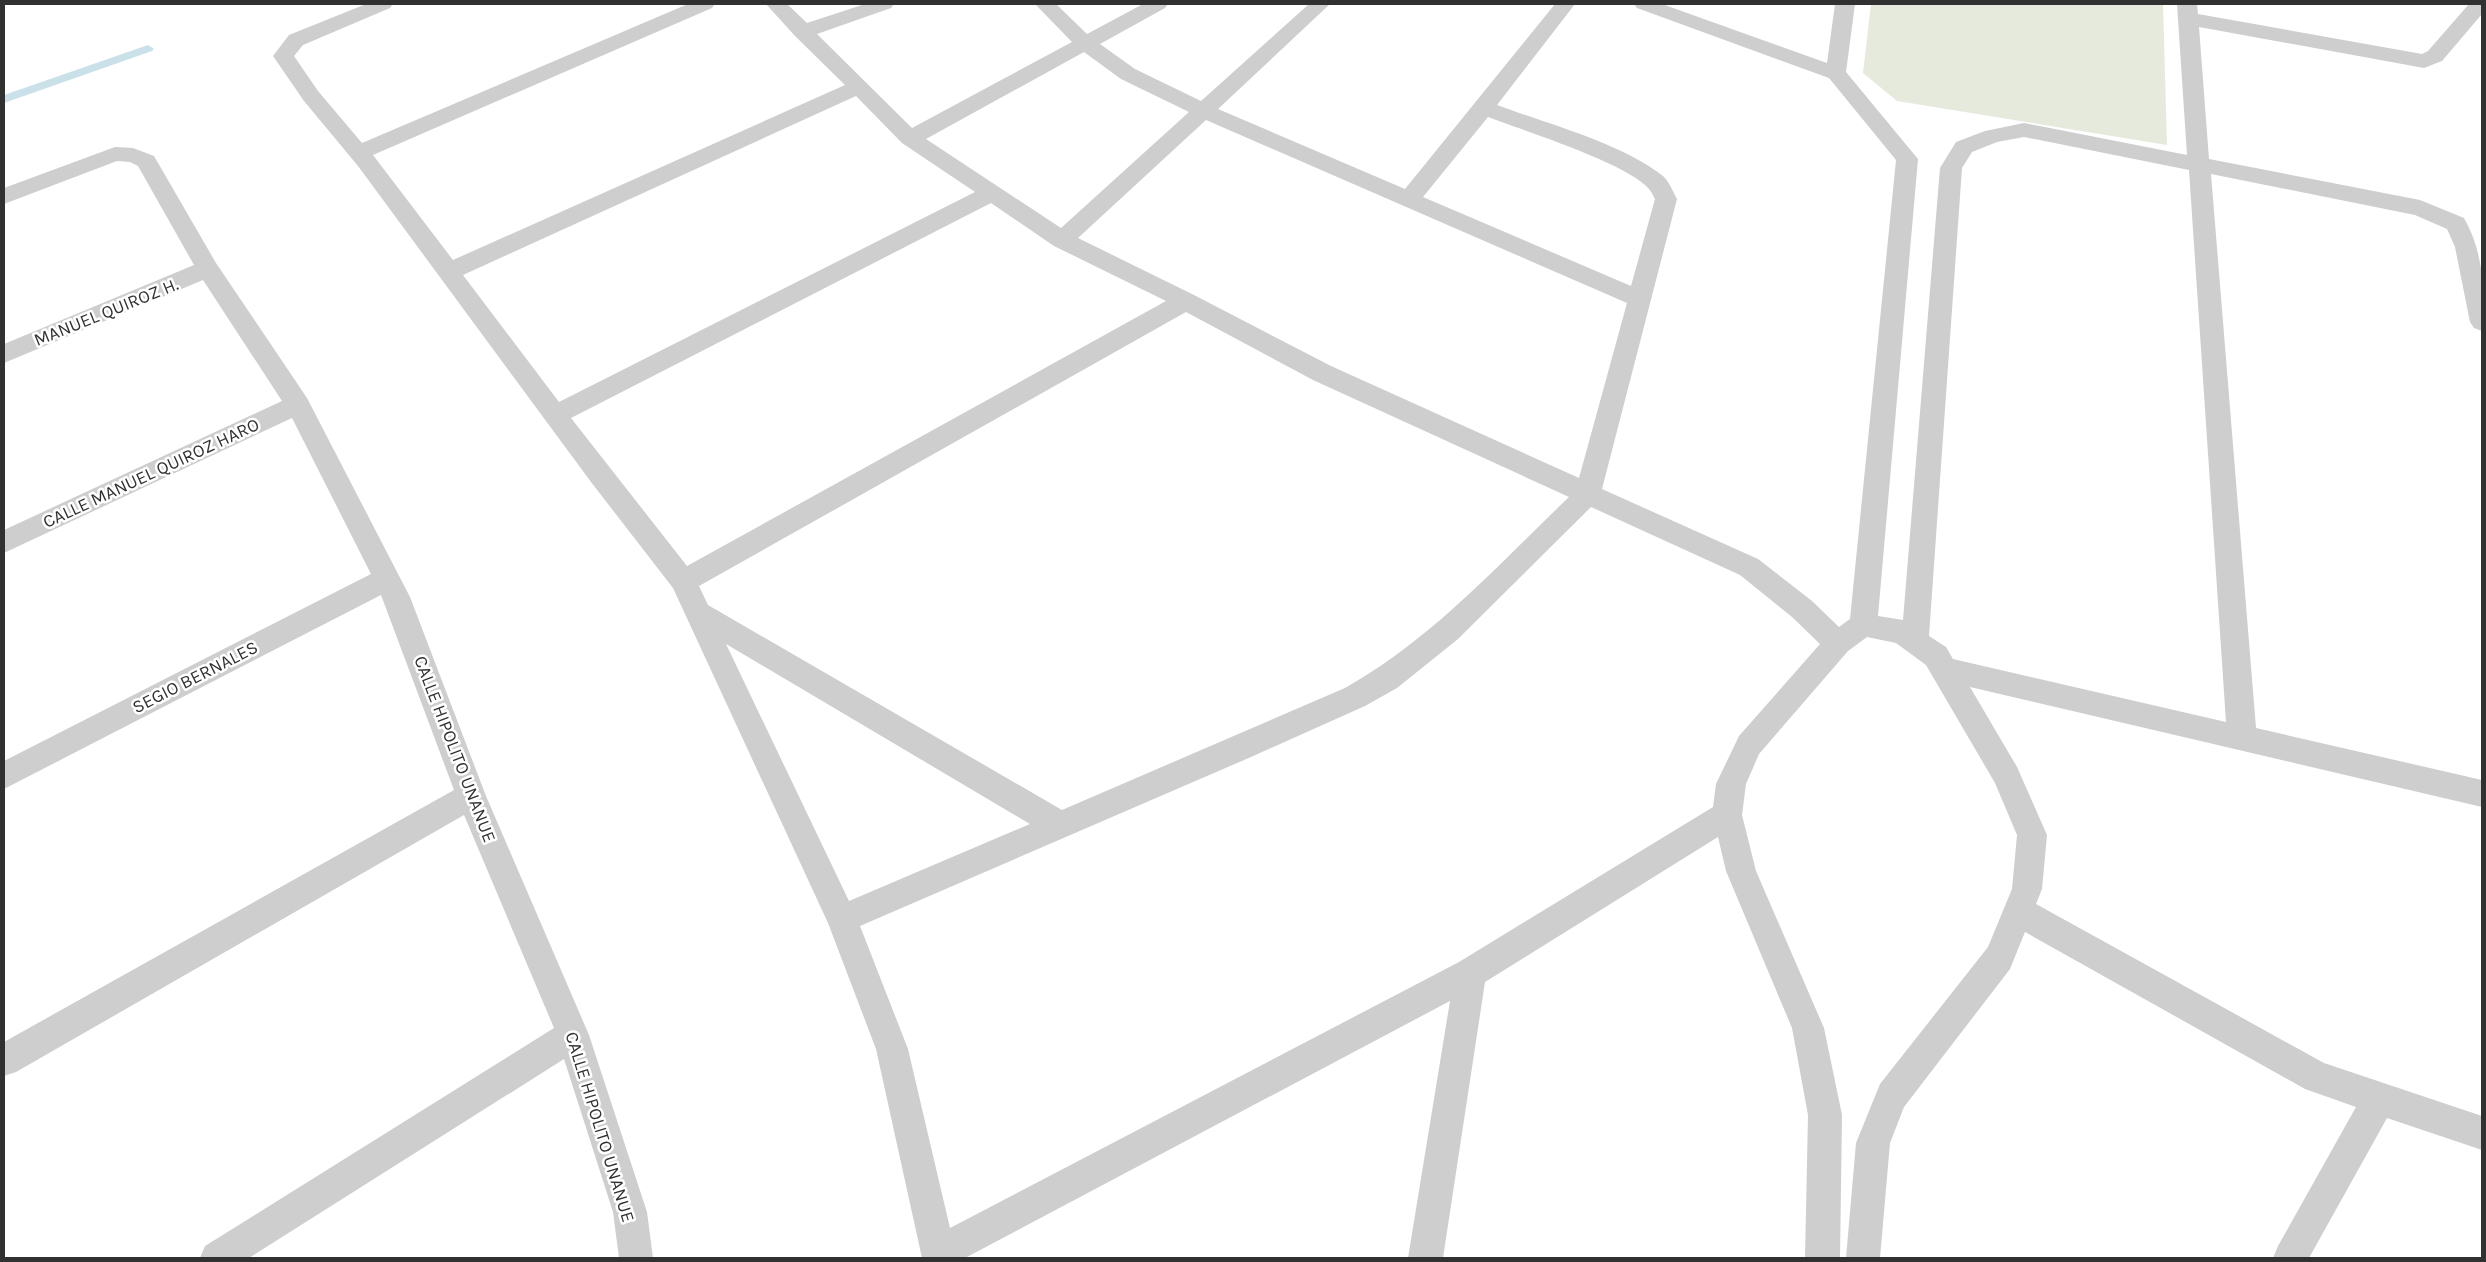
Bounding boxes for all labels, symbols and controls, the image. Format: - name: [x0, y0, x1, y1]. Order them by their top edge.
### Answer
- street label: MANUEL QUIROZ H.: [31, 273, 181, 351]
- street label: CALLE MANUEL QUIROZ HARO: [39, 413, 263, 533]
- street label: SEGIO BERNALES: [129, 636, 261, 718]
- street label: CALLE HIPOLITO UNANUE: [409, 653, 501, 845]
- street label: CALLE HIPOLITO UNANUE: [561, 1029, 639, 1225]

